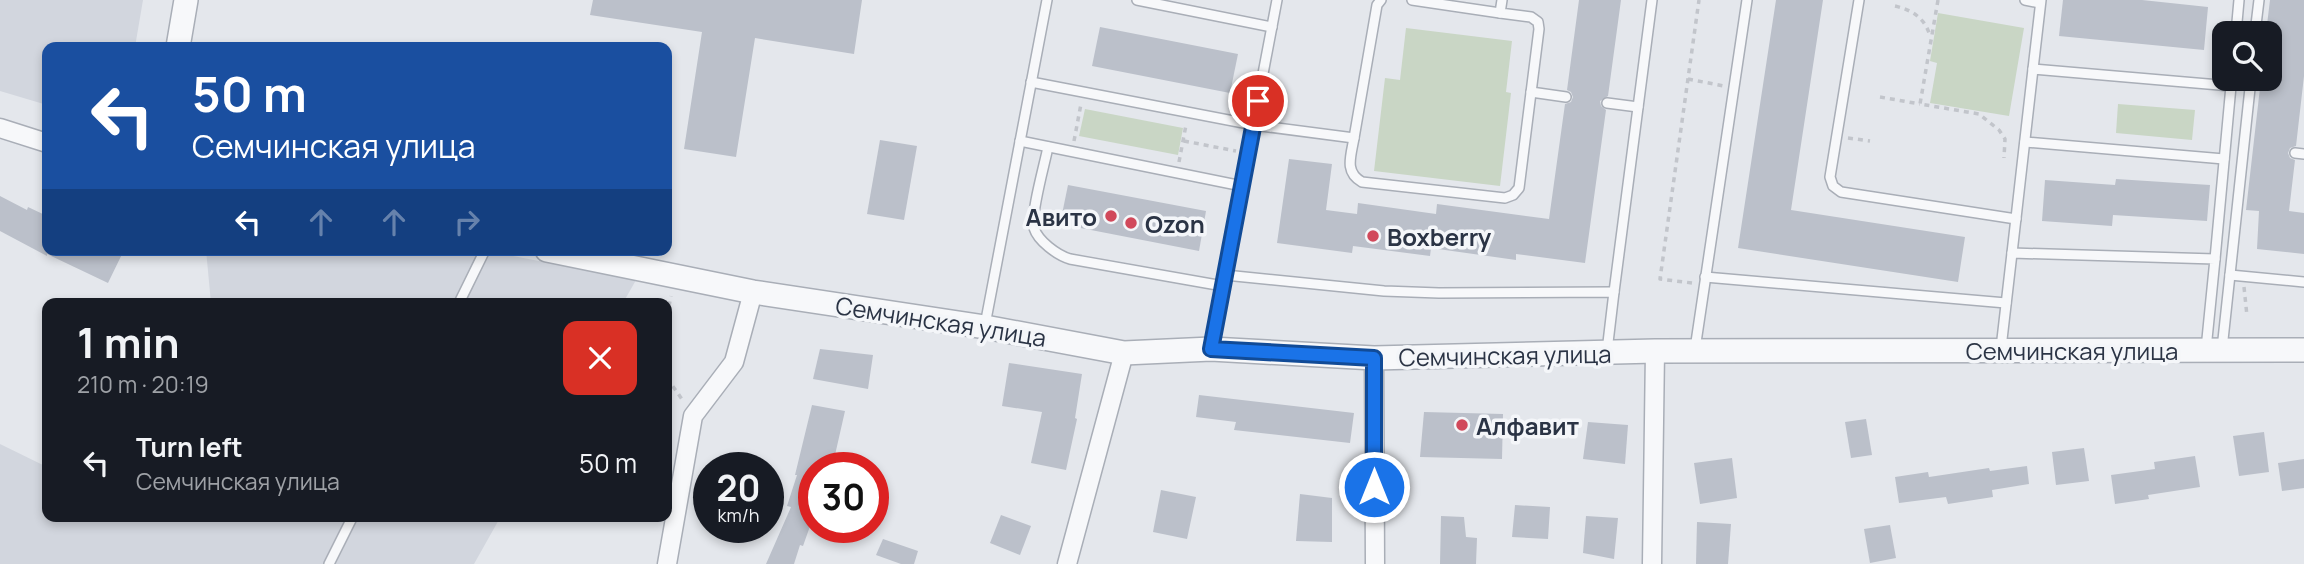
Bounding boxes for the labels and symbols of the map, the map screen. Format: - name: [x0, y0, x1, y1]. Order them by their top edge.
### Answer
- pin: [1228, 71, 1288, 131]
- place label: Авито: [1026, 200, 1097, 233]
- place label: Ozon: [1145, 207, 1205, 240]
- marker: Авито: [1103, 208, 1119, 224]
- marker: Ozon: [1123, 215, 1139, 231]
- place label: Boxberry: [1387, 220, 1492, 253]
- marker: Boxberry: [1365, 228, 1381, 244]
- street label: Семчинская улица: [833, 288, 1049, 354]
- street label: Семчинская улица: [1966, 334, 2178, 367]
- street label: Семчинская улица: [1398, 337, 1612, 373]
- place label: Алфавит: [1476, 409, 1580, 442]
- marker: Алфавит: [1454, 417, 1470, 433]
- position arrow: [1337, 450, 1411, 524]
- speed limit sign: 30: [798, 452, 889, 543]

